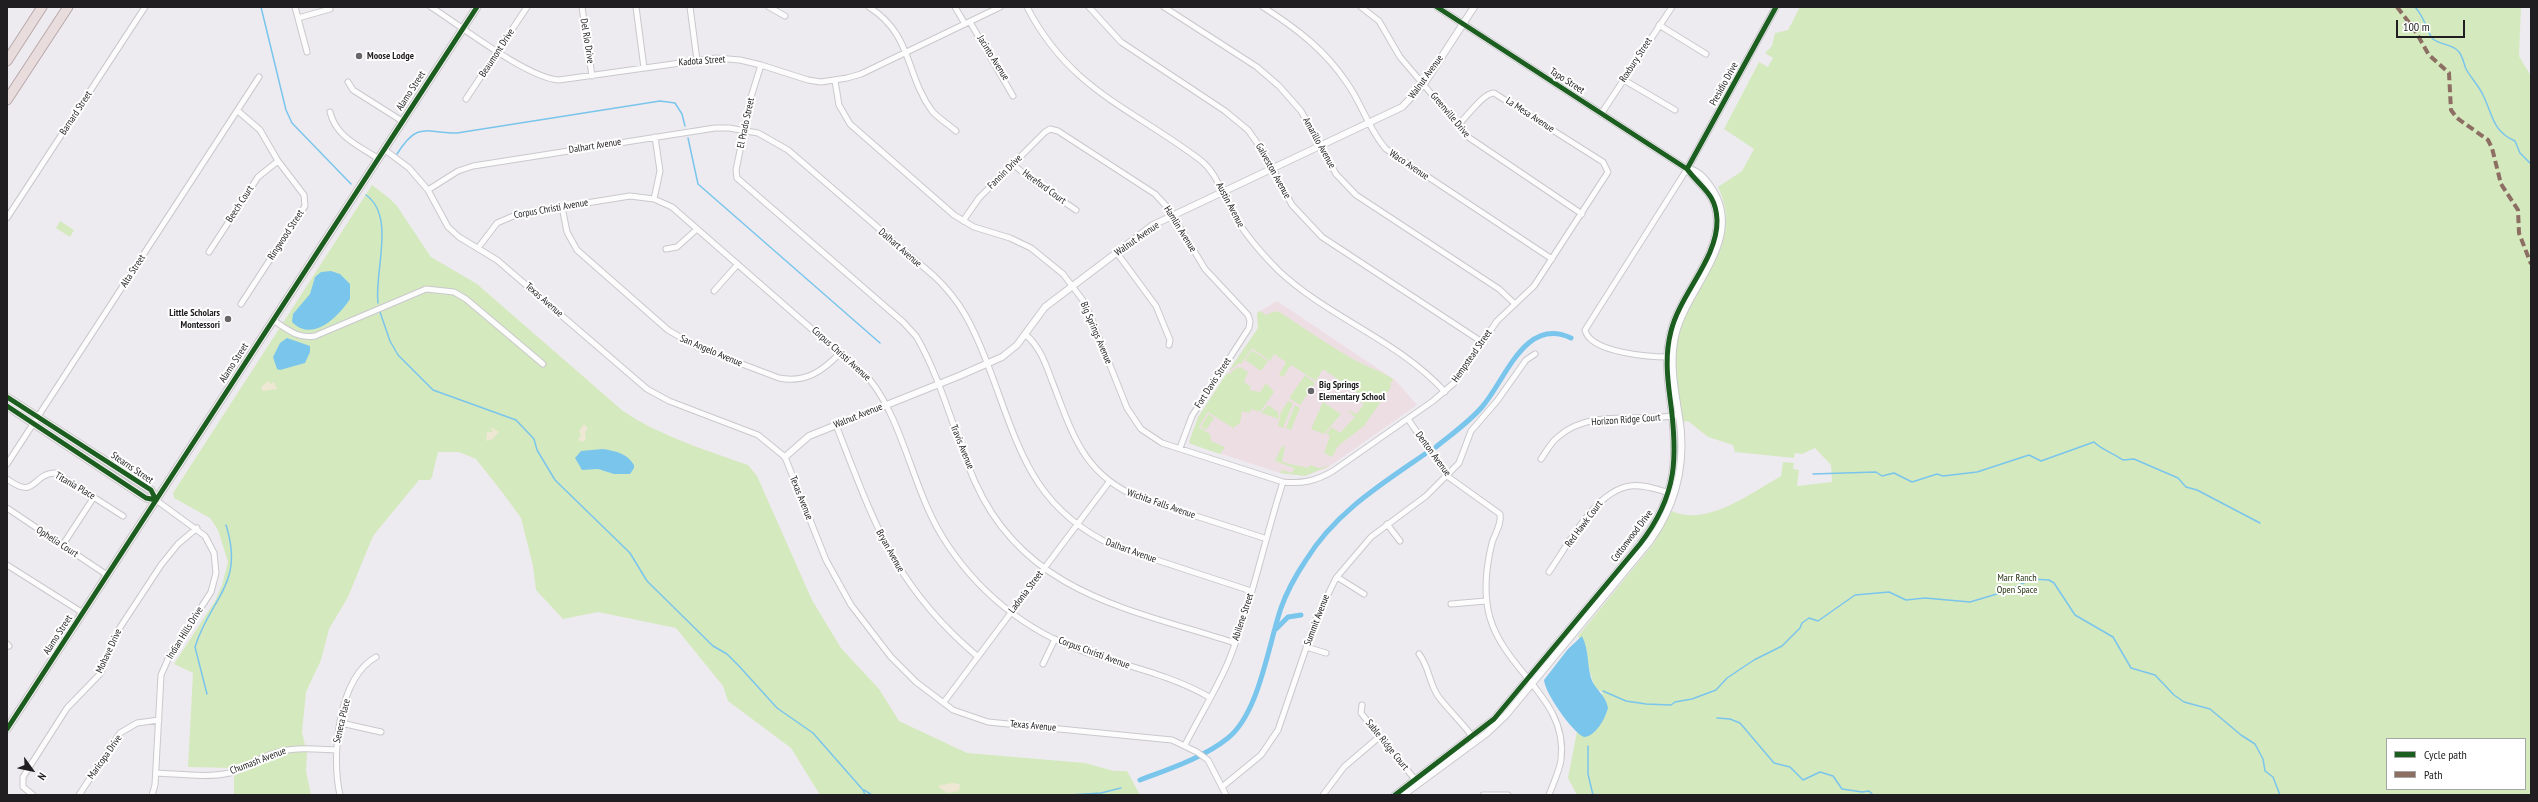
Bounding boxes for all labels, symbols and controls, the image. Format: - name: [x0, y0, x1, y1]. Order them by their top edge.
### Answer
- scale bar: [2398, 12, 2467, 38]
- street label: Del Rio Drive: [578, 18, 596, 64]
- text: 100 m: [2403, 19, 2430, 34]
- street label: Beaumont Drive: [477, 26, 517, 80]
- street label: Jacinto Avenue: [974, 33, 1012, 83]
- street label: Roxbury Street: [1617, 35, 1655, 85]
- place label: Moose Lodge: [367, 50, 414, 62]
- marker: Moose Lodge: [354, 51, 364, 61]
- street label: Kadota Street: [678, 53, 726, 69]
- street label: Walnut Avenue: [1406, 53, 1446, 101]
- street label: Presidio Drive: [1707, 60, 1741, 108]
- street label: Tapo Street: [1547, 65, 1587, 97]
- street label: Alamo Street: [394, 69, 428, 113]
- street label: Barnard Street: [57, 89, 95, 137]
- street label: Greenville Drive: [1428, 90, 1472, 140]
- street label: La Mesa Avenue: [1503, 95, 1557, 135]
- street label: El Prado Street: [735, 97, 757, 149]
- street label: Amarillo Avenue: [1300, 115, 1338, 171]
- street label: Dalhart Avenue: [568, 136, 622, 156]
- street label: Galveston Avenue: [1253, 141, 1293, 201]
- street label: Waco Avenue: [1387, 147, 1431, 183]
- street label: Fannin Drive: [985, 152, 1025, 192]
- street label: Hereford Court: [1020, 167, 1068, 207]
- street label: Austin Avenue: [1213, 180, 1247, 230]
- street label: Beech Court: [224, 183, 256, 225]
- street label: Corpus Christi Avenue: [513, 197, 589, 221]
- street label: Hamlin Avenue: [1161, 204, 1199, 254]
- street label: Ringwood Street: [265, 208, 307, 262]
- street label: Walnut Avenue: [1112, 219, 1162, 259]
- street label: Dalhart Avenue: [876, 226, 924, 270]
- street label: Alta Street: [118, 252, 148, 290]
- street label: Texas Avenue: [523, 280, 565, 320]
- street label: Big Springs Avenue: [1078, 300, 1114, 366]
- place label: Little Scholars Montessori: [169, 307, 220, 330]
- marker: Little Scholars Montessori: [223, 314, 233, 324]
- street label: Corpus Christi Avenue: [809, 324, 873, 384]
- street label: Hempstead Street: [1449, 327, 1495, 385]
- street label: San Angelo Avenue: [678, 333, 744, 369]
- street label: Alamo Street: [217, 341, 251, 385]
- street label: Fort Davis Street: [1192, 355, 1234, 411]
- place label: Big Springs Elementary School: [1319, 379, 1385, 402]
- marker: Big Springs Elementary School: [1306, 386, 1316, 396]
- street label: Walnut Avenue: [832, 401, 884, 431]
- street label: Horizon Ridge Court: [1591, 412, 1661, 428]
- street label: Travis Avenue: [948, 423, 976, 471]
- street label: Denton Avenue: [1413, 429, 1453, 479]
- street label: Stearns Street: [109, 449, 155, 487]
- street label: Titania Place: [53, 470, 97, 502]
- street label: Texas Avenue: [787, 474, 815, 522]
- street label: Wichita Falls Avenue: [1125, 487, 1197, 521]
- street label: Red Hawk Court: [1563, 498, 1605, 550]
- street label: Cottonwood Drive: [1609, 508, 1655, 564]
- street label: Ophelia Court: [34, 524, 80, 560]
- street label: Bryan Avenue: [873, 528, 907, 574]
- street label: Dalhart Avenue: [1104, 536, 1158, 566]
- street label: Ladonia Street: [1006, 568, 1046, 616]
- park label: Marr Ranch Open Space: [1997, 572, 2037, 596]
- street label: Abilene Street: [1230, 592, 1256, 642]
- street label: Summit Avenue: [1302, 593, 1332, 647]
- street label: Indian Hills Drive: [164, 605, 206, 661]
- street label: Alamo Street: [41, 613, 75, 657]
- street label: Mohave Drive: [94, 627, 124, 675]
- street label: Corpus Christi Avenue: [1057, 635, 1131, 671]
- street label: Seneca Place: [331, 698, 353, 744]
- street label: Sable Ridge Court: [1363, 717, 1411, 773]
- street label: Texas Avenue: [1009, 718, 1057, 734]
- street label: Maricopa Drive: [85, 732, 125, 782]
- legend: [2386, 738, 2526, 790]
- street label: Chumash Avenue: [228, 745, 288, 777]
- text: Cycle path: [2424, 747, 2467, 762]
- north arrow: [12, 750, 52, 790]
- text: Path: [2424, 767, 2442, 782]
- text: N: [35, 770, 50, 783]

